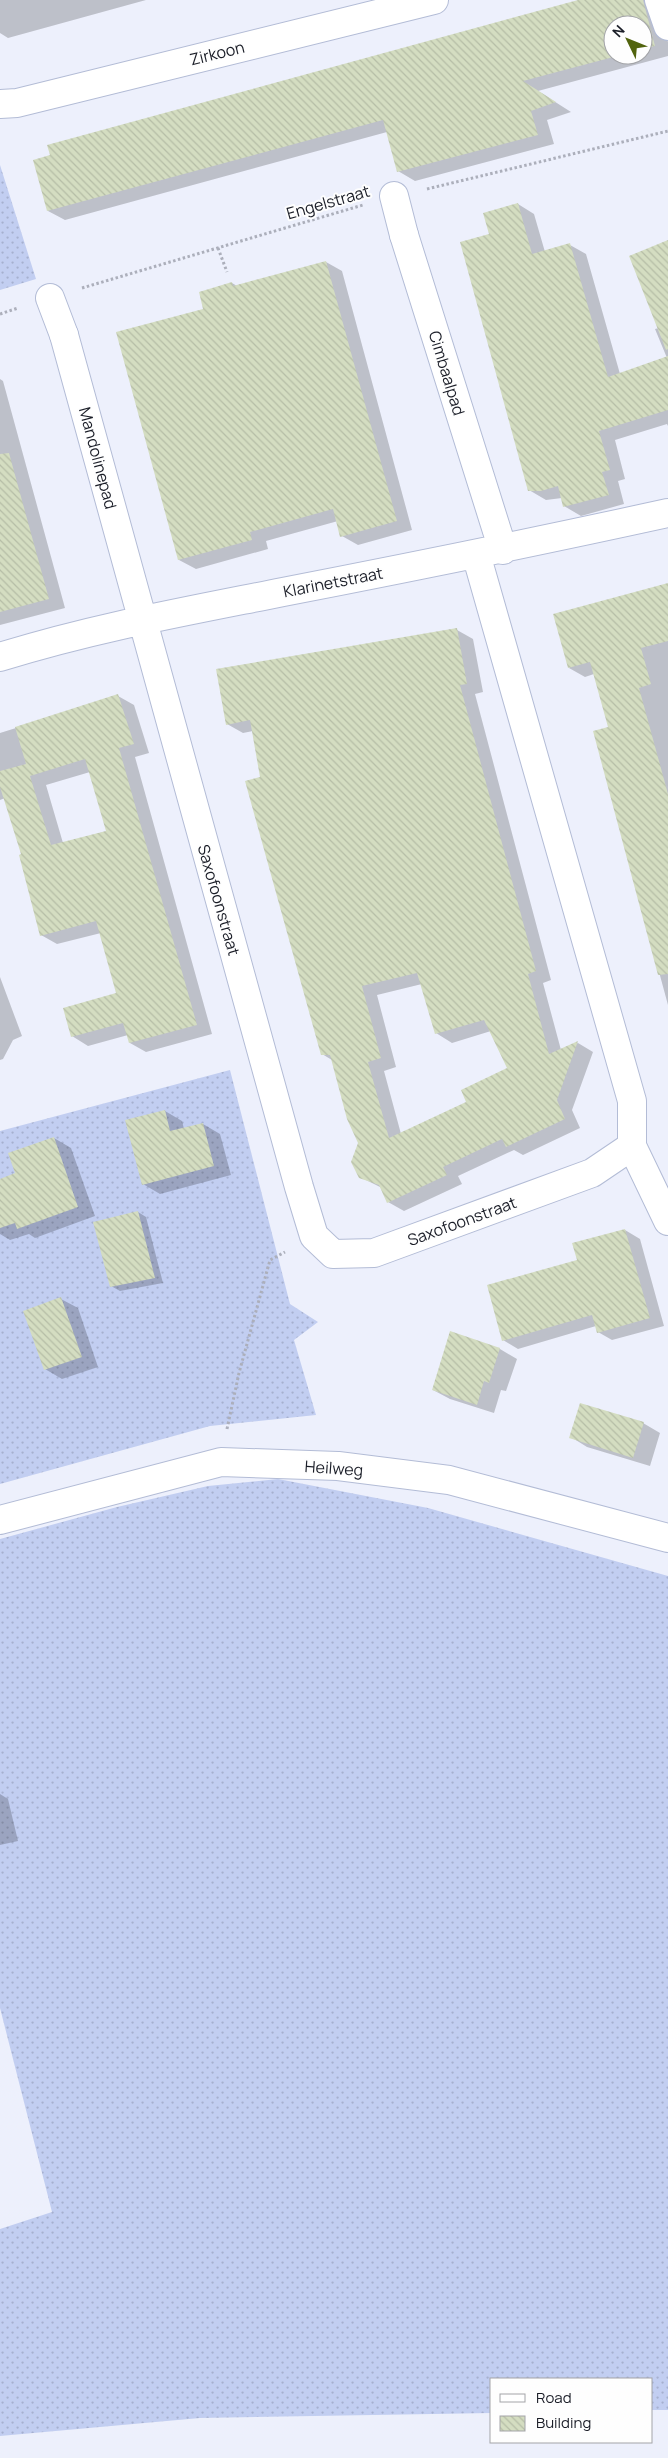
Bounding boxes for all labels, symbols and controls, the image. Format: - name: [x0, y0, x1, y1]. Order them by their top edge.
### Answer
- north arrow: [603, 15, 653, 65]
- text: N: [608, 21, 629, 41]
- street label: Zirkoon: [187, 36, 247, 70]
- street label: Engelstraat: [284, 180, 372, 224]
- street label: Cimbaalpad: [424, 328, 470, 418]
- street label: Mandolinepad: [74, 405, 122, 511]
- street label: Klarinetstraat: [281, 562, 385, 602]
- street label: Saxofoonstraat: [193, 842, 245, 958]
- street label: Saxofoonstraat: [404, 1191, 520, 1251]
- street label: Heilweg: [304, 1455, 364, 1481]
- legend: [490, 2378, 653, 2443]
- text: Road: [536, 2387, 572, 2408]
- text: Building: [536, 2412, 591, 2433]

